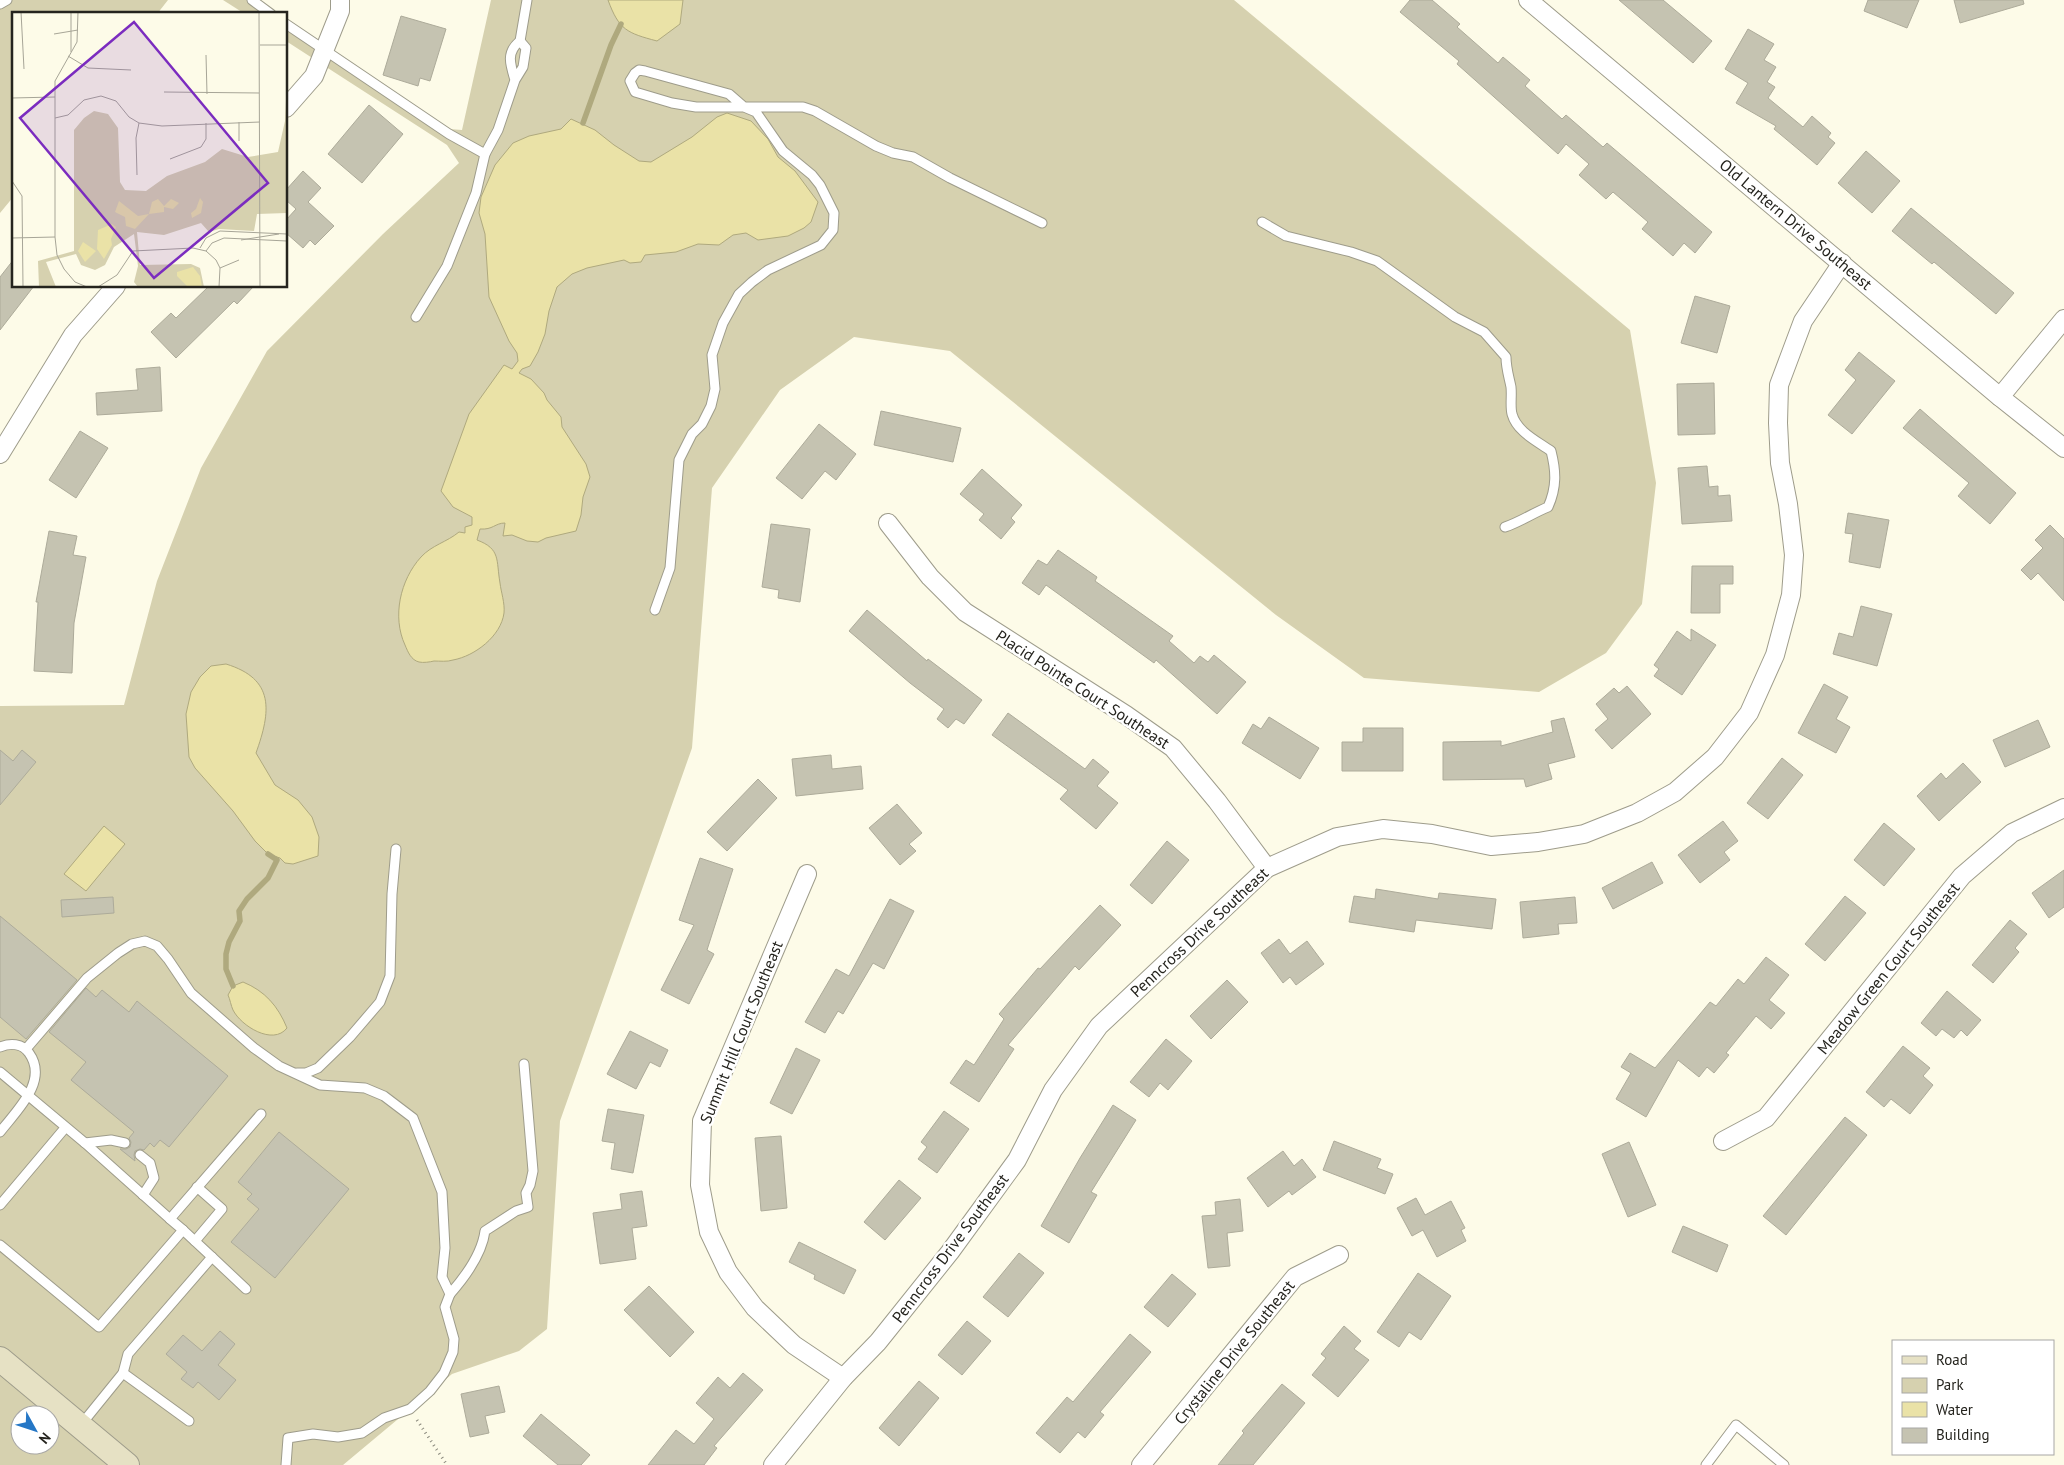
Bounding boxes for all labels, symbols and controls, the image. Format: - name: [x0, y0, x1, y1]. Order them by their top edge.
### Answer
- inset map: [12, 12, 288, 288]
- street label: Old Lantern Drive Southeast: [1716, 154, 1877, 294]
- street label: Placid Pointe Court Southeast: [992, 625, 1174, 753]
- street label: Penncross Drive Southeast: [1126, 863, 1273, 1001]
- street label: Meadow Green Court Southeast: [1813, 878, 1964, 1058]
- street label: Summit Hill Court Southeast: [695, 937, 787, 1126]
- street label: Penncross Drive Southeast: [887, 1169, 1013, 1326]
- street label: Crystaline Drive Southeast: [1170, 1275, 1299, 1428]
- legend: [1892, 1340, 2054, 1455]
- text: Road: [1936, 1350, 1968, 1369]
- text: Park: [1936, 1375, 1964, 1394]
- text: Water: [1936, 1400, 1973, 1419]
- north arrow: [10, 1405, 60, 1455]
- text: Building: [1936, 1425, 1990, 1444]
- text: N: [35, 1429, 55, 1448]

